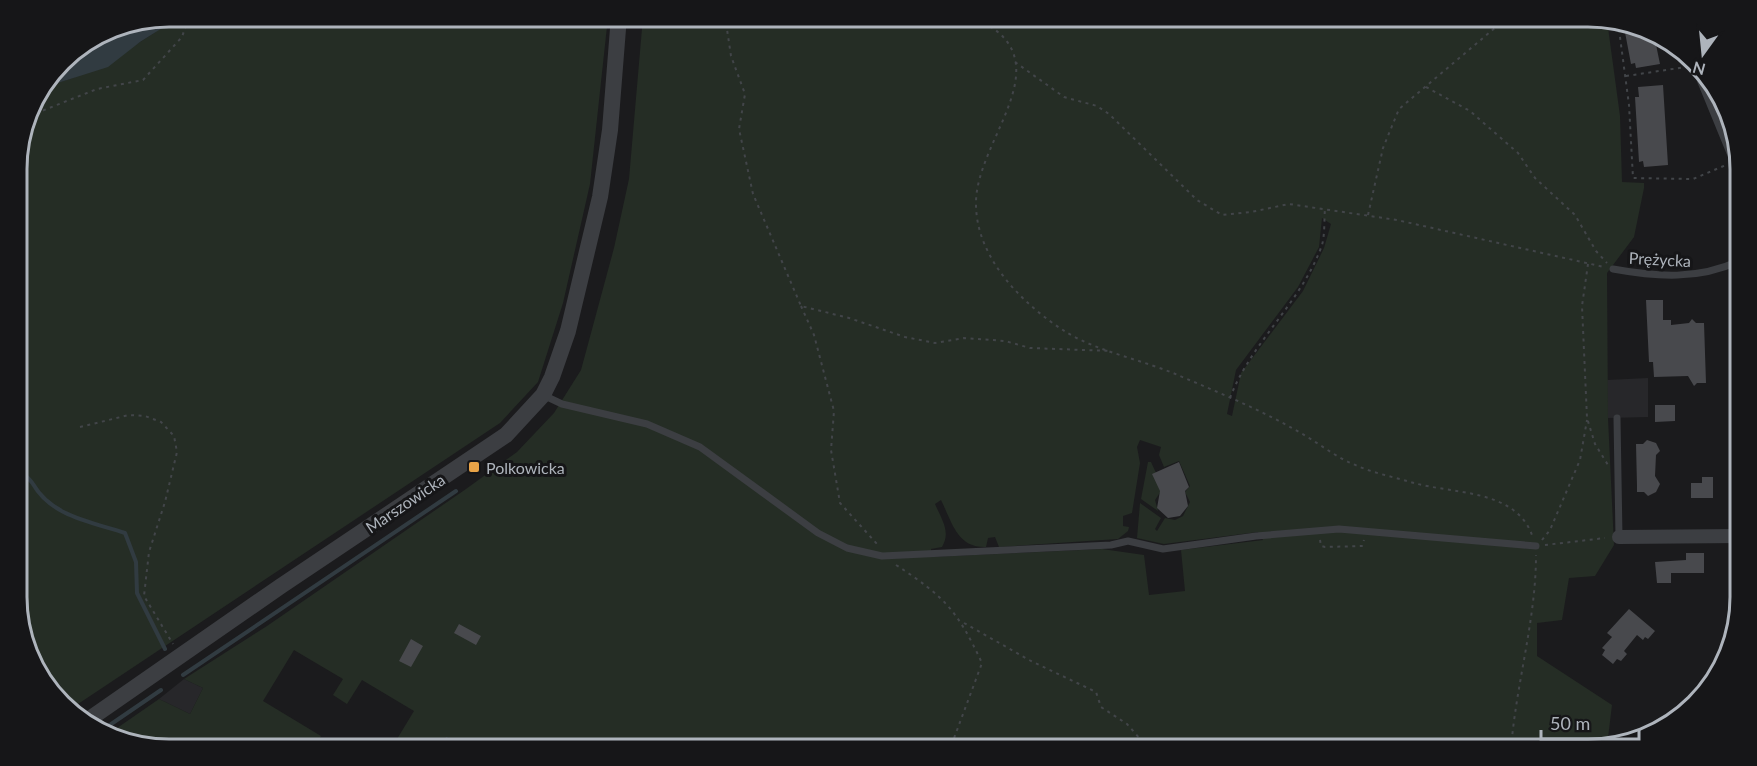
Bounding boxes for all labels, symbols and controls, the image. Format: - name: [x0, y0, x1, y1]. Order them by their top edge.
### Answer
- north arrow: [1673, 24, 1733, 84]
- text: N: [1691, 58, 1707, 80]
- street label: Prężycka: [1628, 248, 1692, 270]
- place label: Polkowicka: [486, 458, 565, 477]
- marker: Polkowicka: [467, 460, 481, 474]
- street label: Marszowicka: [362, 470, 448, 536]
- scale bar: [1541, 703, 1638, 741]
- text: 50 m: [1550, 712, 1590, 734]

